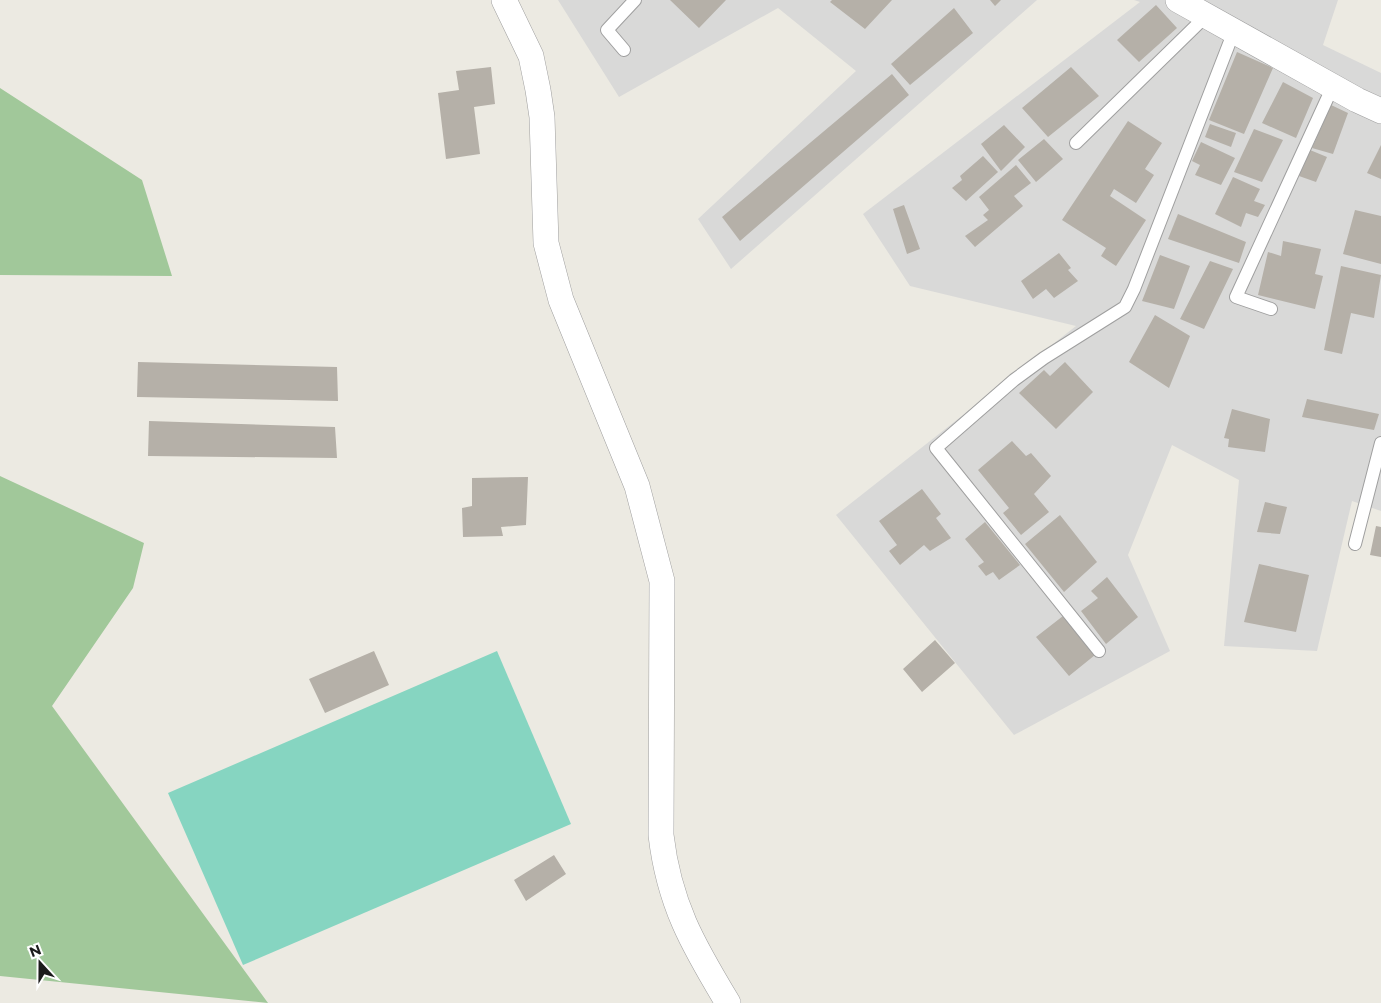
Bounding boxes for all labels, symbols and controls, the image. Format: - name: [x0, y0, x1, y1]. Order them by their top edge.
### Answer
- north arrow: [15, 938, 65, 988]
- text: N: [27, 940, 44, 961]

